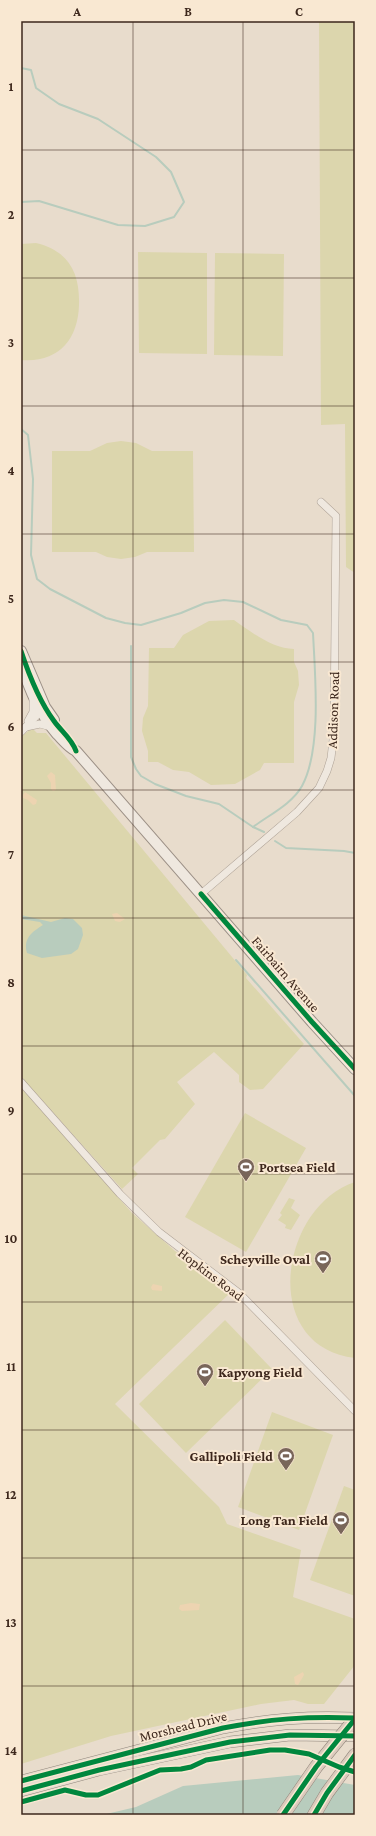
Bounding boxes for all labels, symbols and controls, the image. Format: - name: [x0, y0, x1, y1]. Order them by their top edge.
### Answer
- text: A: [72, 4, 81, 19]
- text: B: [184, 4, 192, 19]
- text: C: [295, 4, 303, 19]
- text: 1: [9, 79, 14, 94]
- text: 2: [8, 207, 15, 222]
- text: 3: [8, 335, 14, 350]
- text: 4: [7, 463, 15, 478]
- text: 5: [8, 591, 14, 606]
- street label: Addison Road: [324, 670, 342, 749]
- text: 6: [7, 719, 15, 734]
- text: 7: [8, 847, 14, 862]
- street label: Fairbairn Avenue: [249, 933, 323, 1015]
- text: 8: [7, 975, 15, 990]
- text: 9: [7, 1103, 15, 1118]
- sports icon: Portsea Field: [236, 1157, 256, 1182]
- place label: Portsea Field: [259, 1159, 336, 1175]
- text: 10: [5, 1231, 17, 1246]
- street label: Hopkins Road: [175, 1244, 247, 1304]
- sports icon: Scheyville Oval: [313, 1249, 333, 1274]
- place label: Scheyville Oval: [220, 1251, 310, 1267]
- text: 11: [6, 1359, 16, 1374]
- sports icon: Kapyong Field: [195, 1362, 215, 1387]
- place label: Kapyong Field: [218, 1364, 303, 1380]
- sports icon: Gallipoli Field: [276, 1446, 296, 1471]
- place label: Gallipoli Field: [190, 1448, 273, 1464]
- text: 12: [5, 1487, 17, 1502]
- sports icon: Long Tan Field: [331, 1510, 351, 1535]
- place label: Long Tan Field: [240, 1512, 328, 1528]
- text: 13: [5, 1615, 17, 1630]
- street label: Morshead Drive: [138, 1707, 228, 1745]
- text: 14: [5, 1743, 17, 1758]

